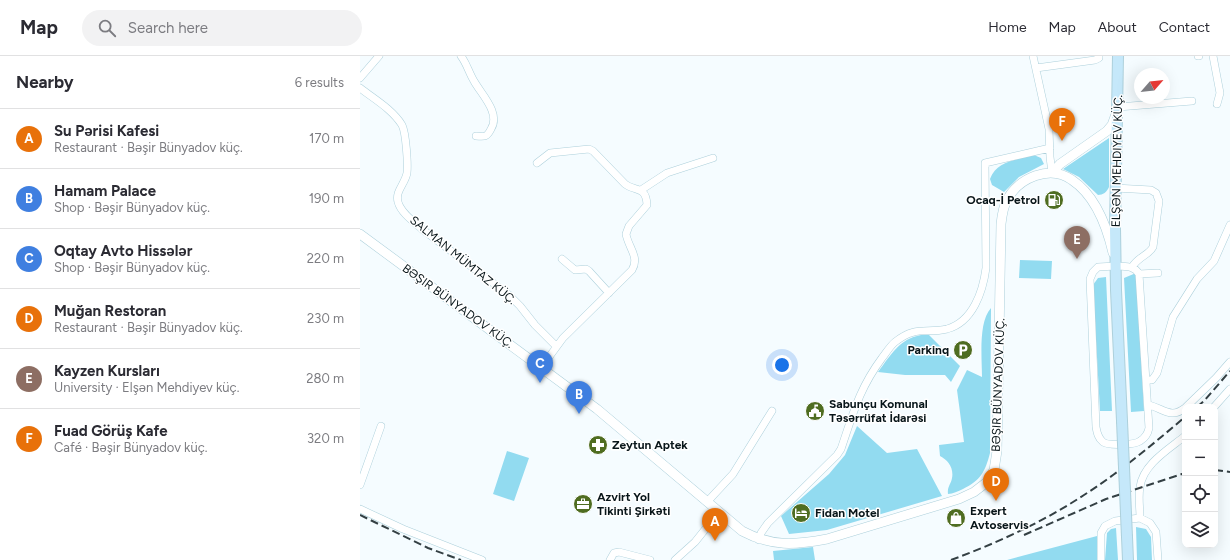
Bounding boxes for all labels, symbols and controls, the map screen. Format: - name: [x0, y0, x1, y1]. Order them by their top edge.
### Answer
- search box: [82, 10, 362, 46]
- text: Map: [20, 16, 58, 39]
- icon: search: [96, 17, 118, 39]
- text: Search here: [128, 19, 208, 37]
- text: Home: [988, 19, 1027, 36]
- text: Map: [1049, 19, 1076, 36]
- text: About: [1098, 19, 1137, 36]
- text: Contact: [1159, 19, 1210, 36]
- north arrow: [1134, 68, 1170, 104]
- text: Nearby: [16, 72, 74, 92]
- text: 6 results: [295, 75, 344, 90]
- street label: ELŞƏN MEHDIYEV KÜÇ.: [1109, 95, 1125, 227]
- pin: F: [1049, 108, 1075, 141]
- text: Su Pərisi Kafesi: [54, 122, 159, 140]
- text: A: [24, 131, 34, 146]
- text: 170 m: [309, 131, 344, 146]
- text: Restaurant · Bəşir Bünyadov küç.: [54, 140, 243, 155]
- text: Hamam Palace: [54, 182, 156, 200]
- fuel station icon: Ocaq-İ Petrol: [1043, 189, 1065, 211]
- text: B: [25, 191, 33, 206]
- text: 190 m: [309, 191, 344, 206]
- place label: Ocaq-İ Petrol: [966, 193, 1040, 207]
- text: Shop · Bəşir Bünyadov küç.: [54, 200, 210, 215]
- street label: SALMAN MÜMTAZ KÜÇ.: [407, 213, 519, 307]
- pin: E: [1064, 226, 1090, 259]
- text: Oqtay Avto Hissələr: [54, 242, 192, 260]
- text: C: [24, 251, 34, 266]
- text: 220 m: [307, 251, 344, 266]
- text: Shop · Bəşir Bünyadov küç.: [54, 260, 210, 275]
- street label: BƏŞIR BÜNYADOV KÜÇ.: [400, 261, 516, 351]
- text: Muğan Restoran: [54, 302, 166, 320]
- text: D: [24, 311, 34, 326]
- text: 230 m: [307, 311, 344, 326]
- street label: BƏŞIR BÜNYADOV KÜÇ.: [989, 318, 1007, 452]
- text: Restaurant · Bəşir Bünyadov küç.: [54, 320, 243, 335]
- parking icon: Parkinq: [952, 339, 974, 361]
- place label: Parkinq: [907, 343, 949, 357]
- pin: C: [527, 350, 553, 383]
- your location: [772, 355, 792, 375]
- text: Kayzen Kursları: [54, 362, 160, 380]
- text: E: [25, 371, 33, 386]
- text: 280 m: [306, 371, 344, 386]
- text: University · Elşən Mehdiyev küç.: [54, 380, 239, 395]
- pin: B: [566, 381, 592, 414]
- place label: Sabunçu Komunal Təsərrüfat İdarəsi: [829, 397, 928, 425]
- public building icon: Sabunçu Komunal Təsərrüfat İdarəsi: [804, 400, 826, 422]
- map controls: [1182, 404, 1218, 548]
- button: +: [1182, 404, 1218, 440]
- text: Fuad Görüş Kafe: [54, 422, 168, 440]
- text: F: [25, 431, 33, 446]
- text: 320 m: [307, 431, 344, 446]
- pharmacy icon: Zeytun Aptek: [587, 434, 609, 456]
- place label: Zeytun Aptek: [612, 438, 688, 452]
- text: Café · Bəşir Bünyadov küç.: [54, 440, 207, 455]
- button: −: [1182, 440, 1218, 476]
- pin: D: [983, 468, 1009, 501]
- button: locate: [1182, 476, 1218, 512]
- place label: Azvirt Yol Tikinti Şirkəti: [597, 490, 670, 518]
- office icon: Azvirt Yol Tikinti Şirkəti: [572, 493, 594, 515]
- hotel icon: Fidan Motel: [790, 502, 812, 524]
- place label: Expert Avtoservis: [970, 504, 1029, 532]
- place label: Fidan Motel: [815, 506, 880, 520]
- shop icon: Expert Avtoservis: [945, 507, 967, 529]
- pin: A: [702, 508, 728, 541]
- button: layers: [1182, 512, 1218, 548]

